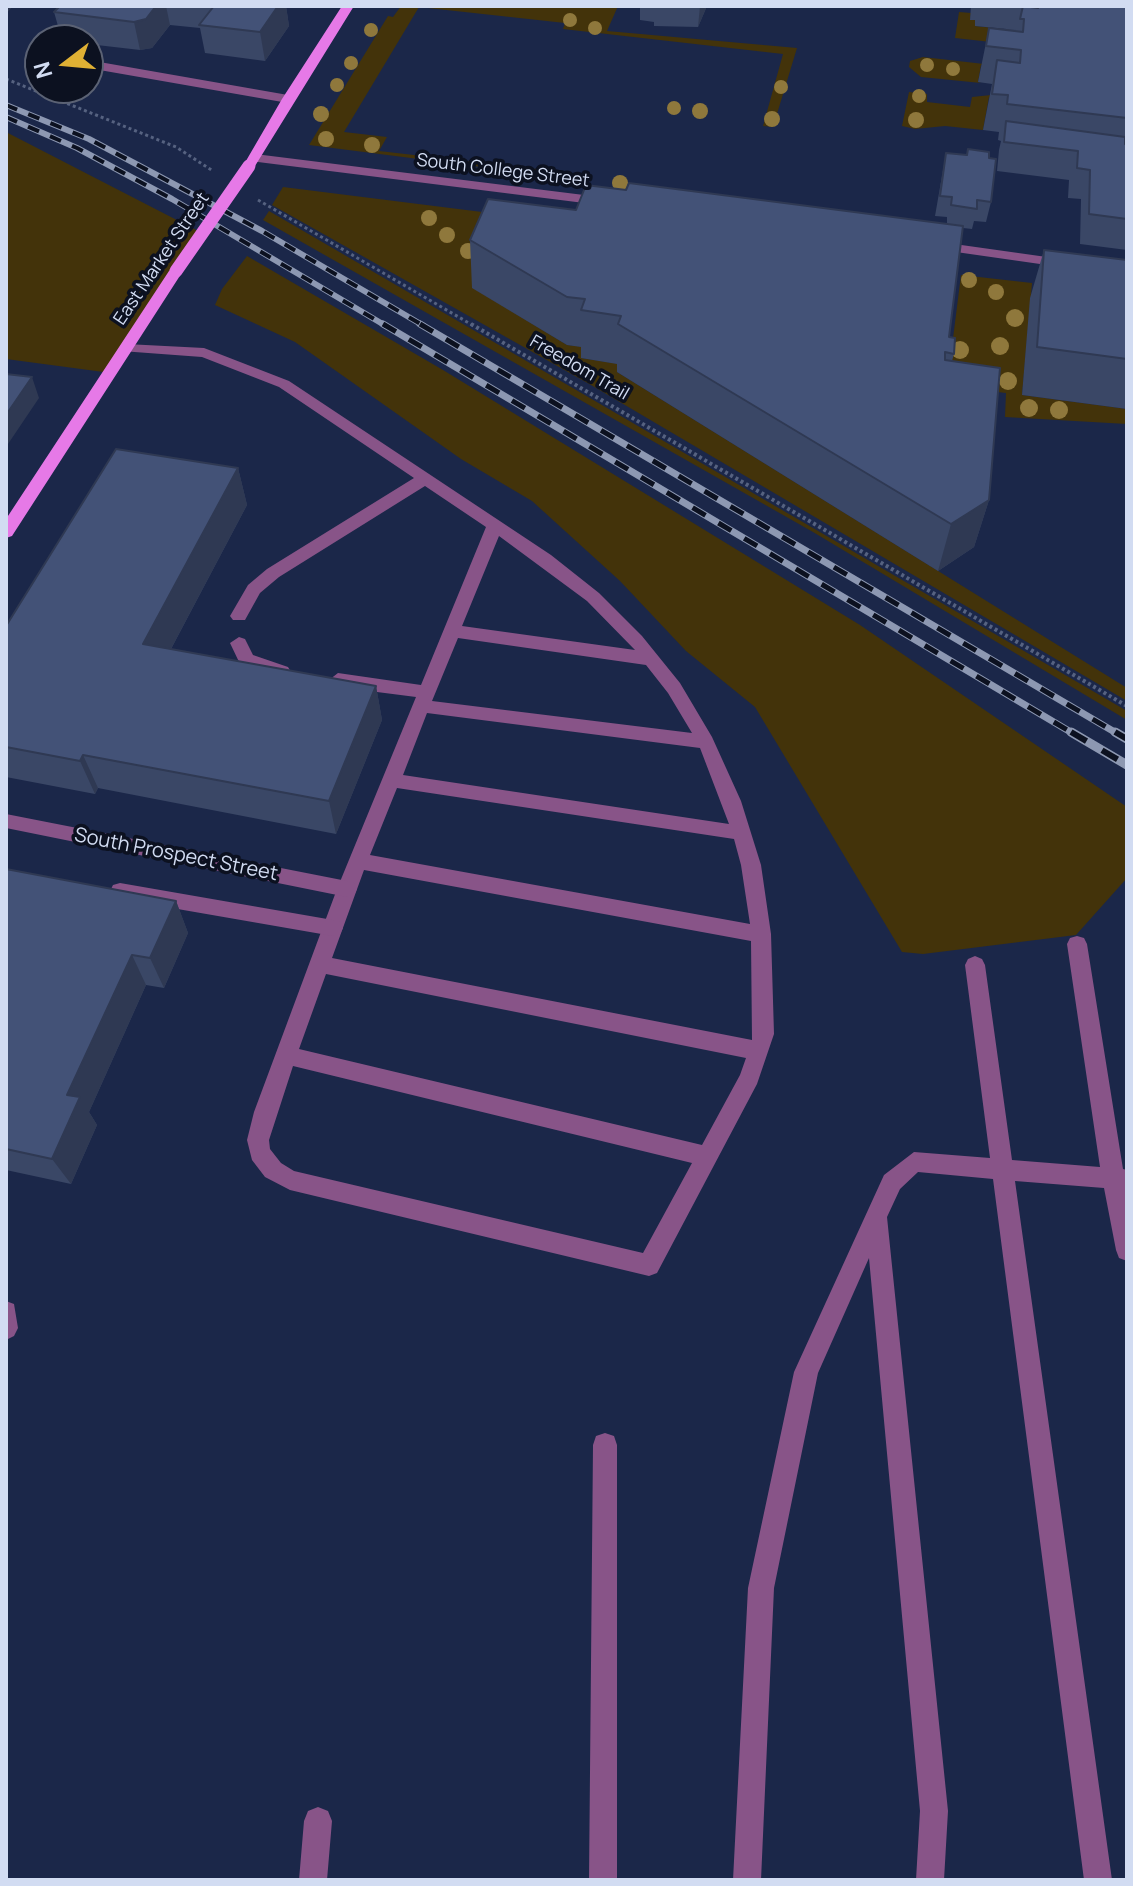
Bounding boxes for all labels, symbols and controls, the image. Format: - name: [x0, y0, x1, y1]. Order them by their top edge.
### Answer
- north arrow: [24, 24, 104, 104]
- text: N: [26, 58, 59, 82]
- street label: South College Street: [415, 150, 591, 192]
- street label: East Market Street: [110, 189, 214, 329]
- street label: Freedom Trail: [526, 331, 632, 405]
- street label: South Prospect Street: [72, 824, 280, 886]

